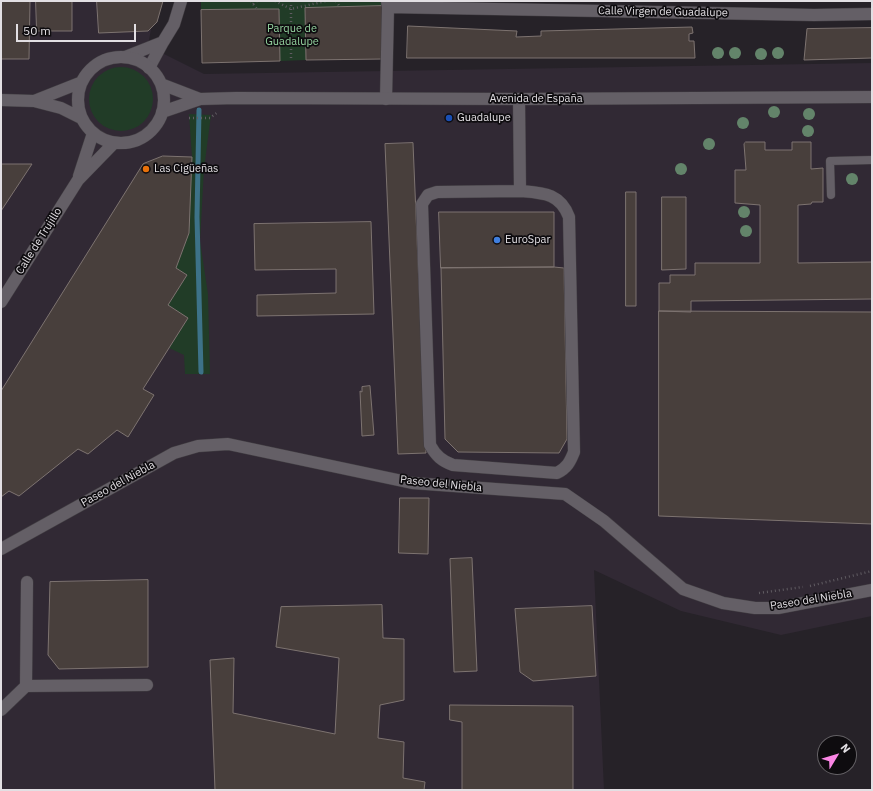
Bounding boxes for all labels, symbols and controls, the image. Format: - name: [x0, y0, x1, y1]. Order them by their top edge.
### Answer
- street label: Calle Virgen de Guadalupe: [598, 4, 728, 20]
- scale bar: [18, 16, 138, 42]
- park label: Parque de Guadalupe: [265, 22, 319, 48]
- text: 50 m: [23, 23, 51, 38]
- street label: Avenida de España: [489, 92, 583, 106]
- place label: Guadalupe: [457, 111, 511, 125]
- marker: Guadalupe: [444, 113, 454, 123]
- place label: Las Cigüeñas: [154, 162, 218, 176]
- marker: Las Cigüeñas: [141, 164, 151, 174]
- street label: Calle de Trujillo: [13, 205, 65, 277]
- place label: EuroSpar: [505, 233, 550, 247]
- marker: EuroSpar: [492, 235, 502, 245]
- street label: Paseo del Niebla: [79, 458, 157, 510]
- street label: Paseo del Niebla: [399, 473, 483, 495]
- street label: Paseo del Niebla: [769, 587, 853, 613]
- north arrow: [817, 735, 857, 775]
- text: N: [838, 741, 854, 756]

